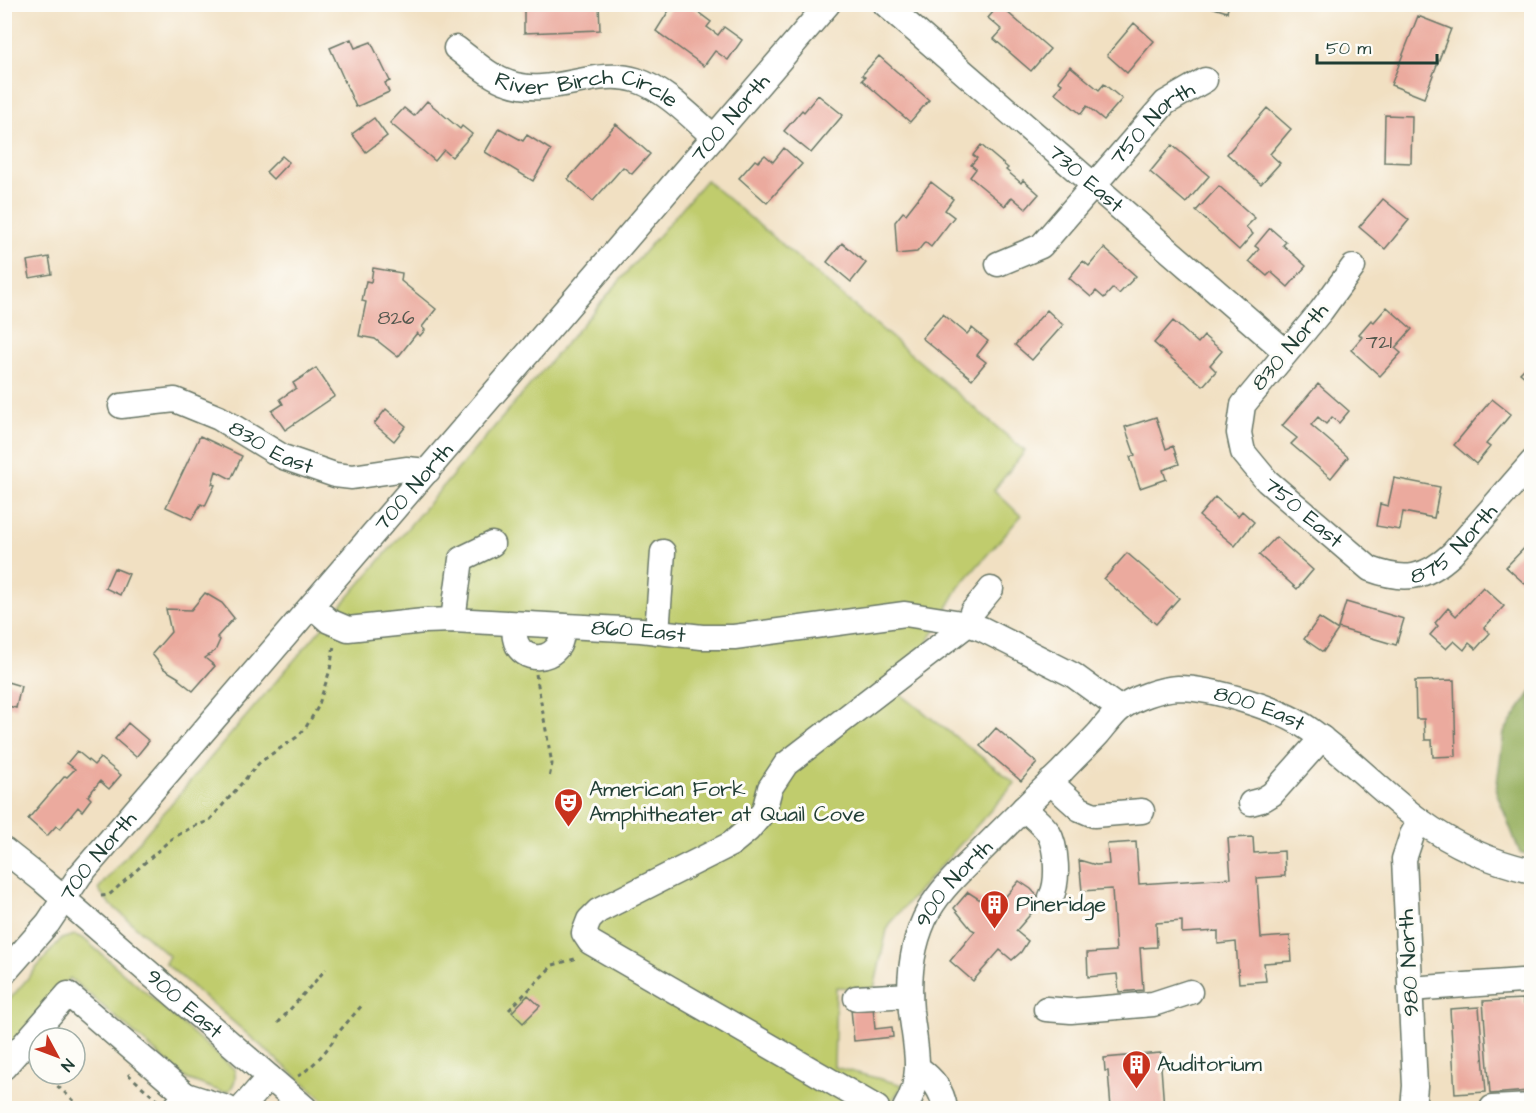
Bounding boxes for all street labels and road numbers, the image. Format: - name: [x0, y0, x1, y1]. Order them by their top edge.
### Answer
- street label: River Birch Circle: [490, 61, 685, 115]
- street label: 700 North: [683, 67, 777, 169]
- street label: 750 North: [1102, 74, 1201, 172]
- street label: 730 East: [1041, 137, 1131, 220]
- street label: 830 North: [1244, 296, 1336, 398]
- street label: 830 East: [223, 412, 318, 482]
- street label: 700 North: [366, 436, 460, 538]
- street label: 750 East: [1257, 469, 1350, 555]
- street label: 875 North: [1407, 497, 1505, 592]
- street label: 860 East: [590, 612, 687, 651]
- street label: 800 East: [1211, 677, 1311, 739]
- street label: 700 North: [51, 804, 144, 907]
- street label: 900 North: [907, 832, 1000, 932]
- street label: 980 North: [1391, 908, 1427, 1018]
- street label: 900 East: [139, 961, 230, 1046]

